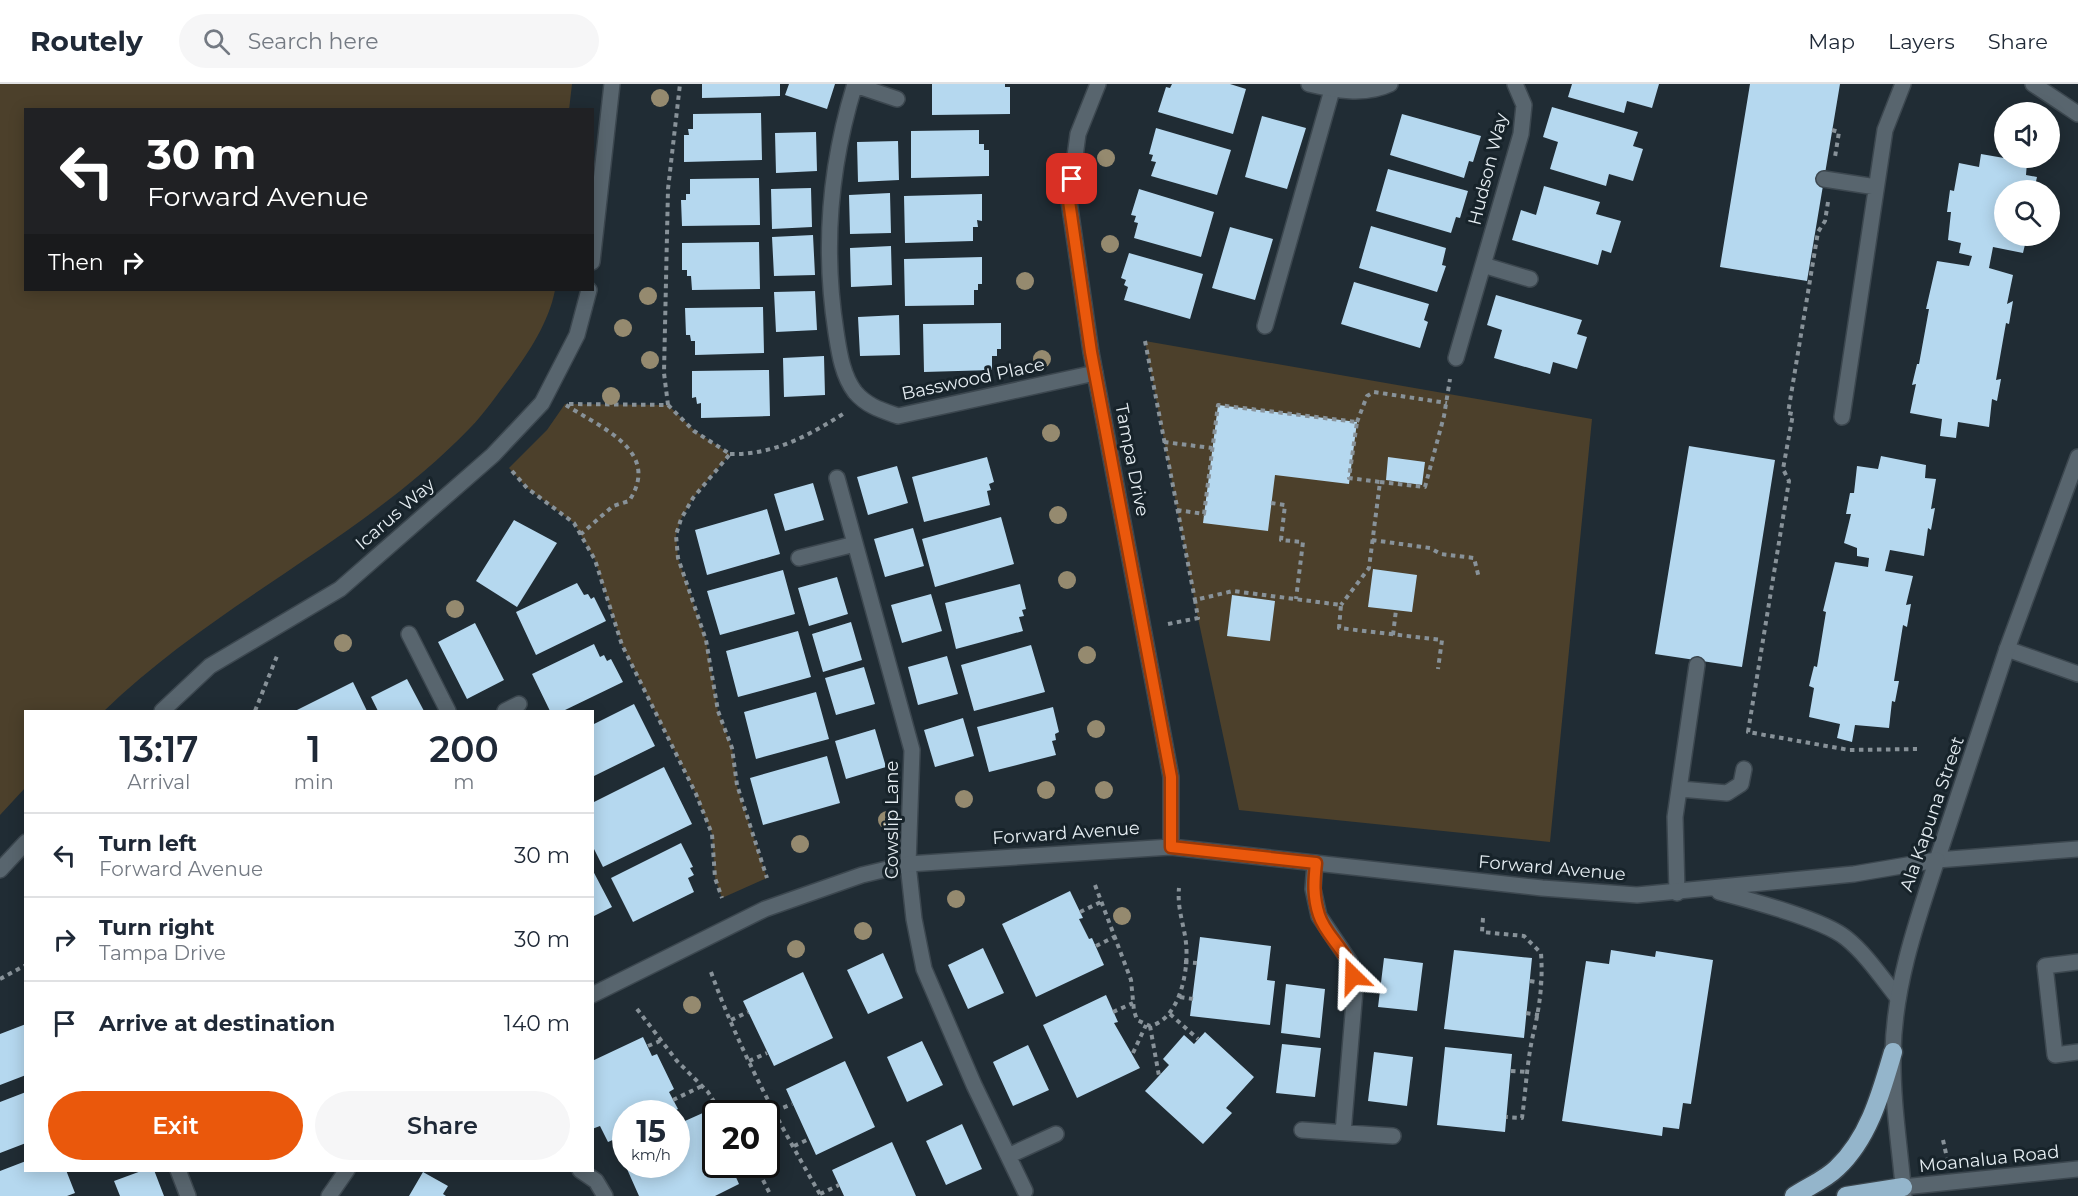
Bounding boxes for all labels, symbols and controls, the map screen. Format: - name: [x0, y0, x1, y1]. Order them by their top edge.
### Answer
- search box: [179, 14, 599, 68]
- text: Routely: [30, 24, 143, 58]
- icon: search: [200, 25, 233, 58]
- text: Search here: [248, 28, 379, 55]
- text: Map: [1808, 29, 1855, 54]
- text: Layers: [1888, 29, 1955, 54]
- text: Share: [1988, 29, 2048, 54]
- map controls: [1994, 102, 2060, 246]
- button: sound: [1994, 102, 2060, 168]
- street label: Hudson Way: [1463, 110, 1513, 227]
- text: 30 m: [147, 128, 256, 180]
- icon: left: [48, 132, 126, 210]
- pin: [1046, 153, 1097, 204]
- icon: arrive: [1055, 162, 1088, 195]
- text: Forward Avenue: [147, 180, 369, 213]
- button: search: [1994, 180, 2060, 246]
- icon: right: [116, 246, 149, 279]
- text: Then: [48, 249, 104, 276]
- street label: Basswood Place: [899, 353, 1047, 405]
- street label: Tampa Drive: [1110, 402, 1154, 518]
- street label: Icarus Way: [351, 473, 439, 554]
- text: 13:17: [119, 727, 198, 771]
- text: 1: [307, 727, 321, 771]
- text: 200: [429, 727, 499, 771]
- street label: Ala Kapuna Street: [1895, 734, 1969, 894]
- street label: Cowslip Lane: [881, 761, 903, 879]
- text: Arrival: [127, 770, 190, 794]
- text: min: [294, 770, 334, 794]
- text: m: [453, 770, 475, 794]
- street label: Forward Avenue: [992, 817, 1141, 849]
- text: Turn left: [99, 830, 197, 857]
- icon: left: [48, 839, 81, 872]
- text: 30 m: [514, 842, 570, 869]
- street label: Forward Avenue: [1477, 851, 1627, 885]
- text: Forward Avenue: [99, 857, 263, 881]
- text: Turn right: [99, 914, 214, 941]
- icon: right: [48, 923, 81, 956]
- text: 30 m: [514, 926, 570, 953]
- text: Tampa Drive: [99, 941, 226, 965]
- position arrow: [1321, 944, 1385, 1008]
- icon: arrive: [48, 1007, 81, 1040]
- text: Arrive at destination: [99, 1010, 335, 1037]
- text: 140 m: [504, 1010, 570, 1037]
- button: Exit: [48, 1091, 303, 1160]
- button: Share: [315, 1091, 570, 1160]
- speed limit sign: 20: [702, 1100, 780, 1178]
- text: 15: [636, 1113, 666, 1150]
- street label: Moanalua Road: [1918, 1141, 2060, 1177]
- text: km/h: [631, 1145, 671, 1164]

